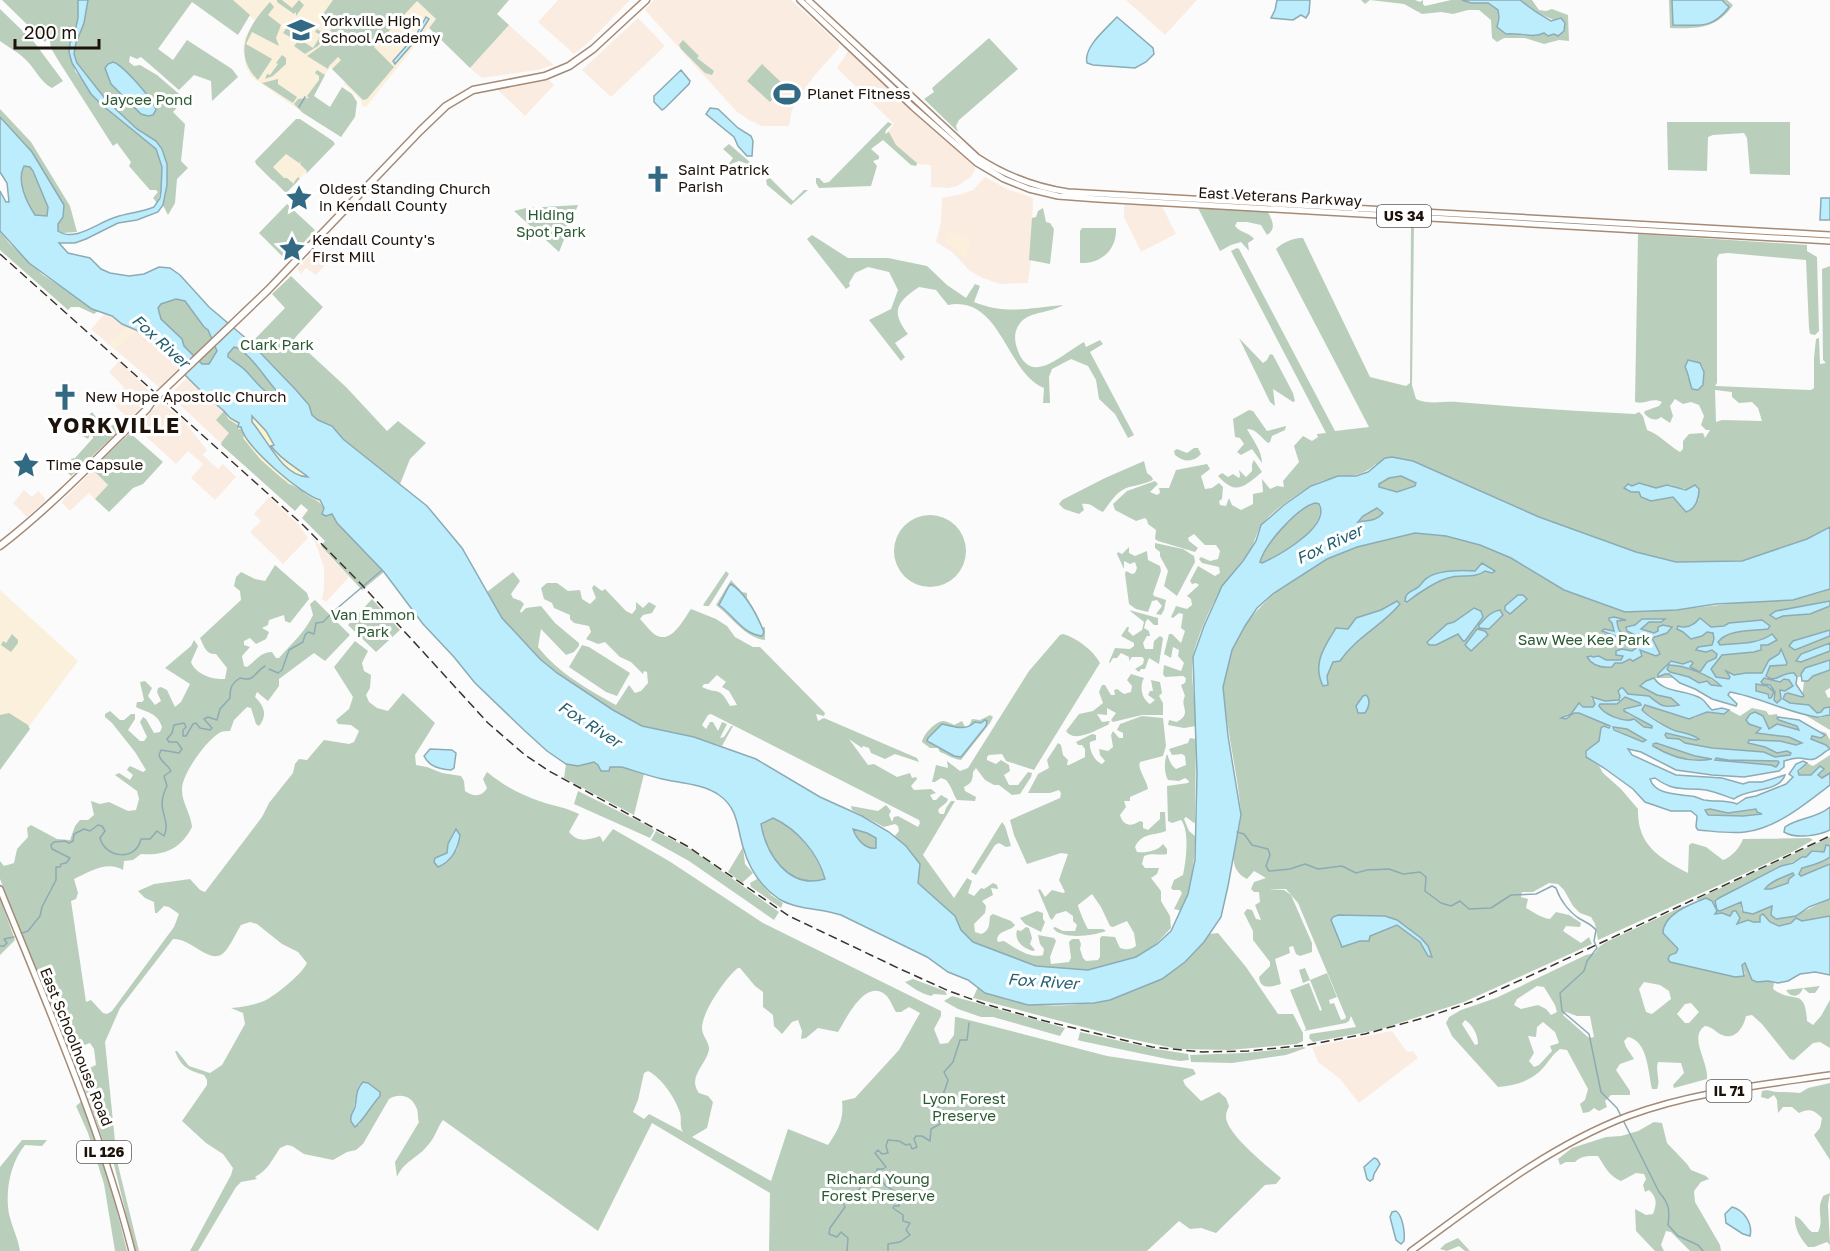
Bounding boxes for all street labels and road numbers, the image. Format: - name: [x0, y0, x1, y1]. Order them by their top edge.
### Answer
- street label: East Veterans Parkway: [1198, 183, 1363, 209]
- road number: US 34: [1377, 205, 1431, 227]
- street label: East Schoolhouse Road: [37, 965, 117, 1129]
- road number: IL 71: [1706, 1080, 1752, 1102]
- road number: IL 126: [77, 1141, 131, 1163]

